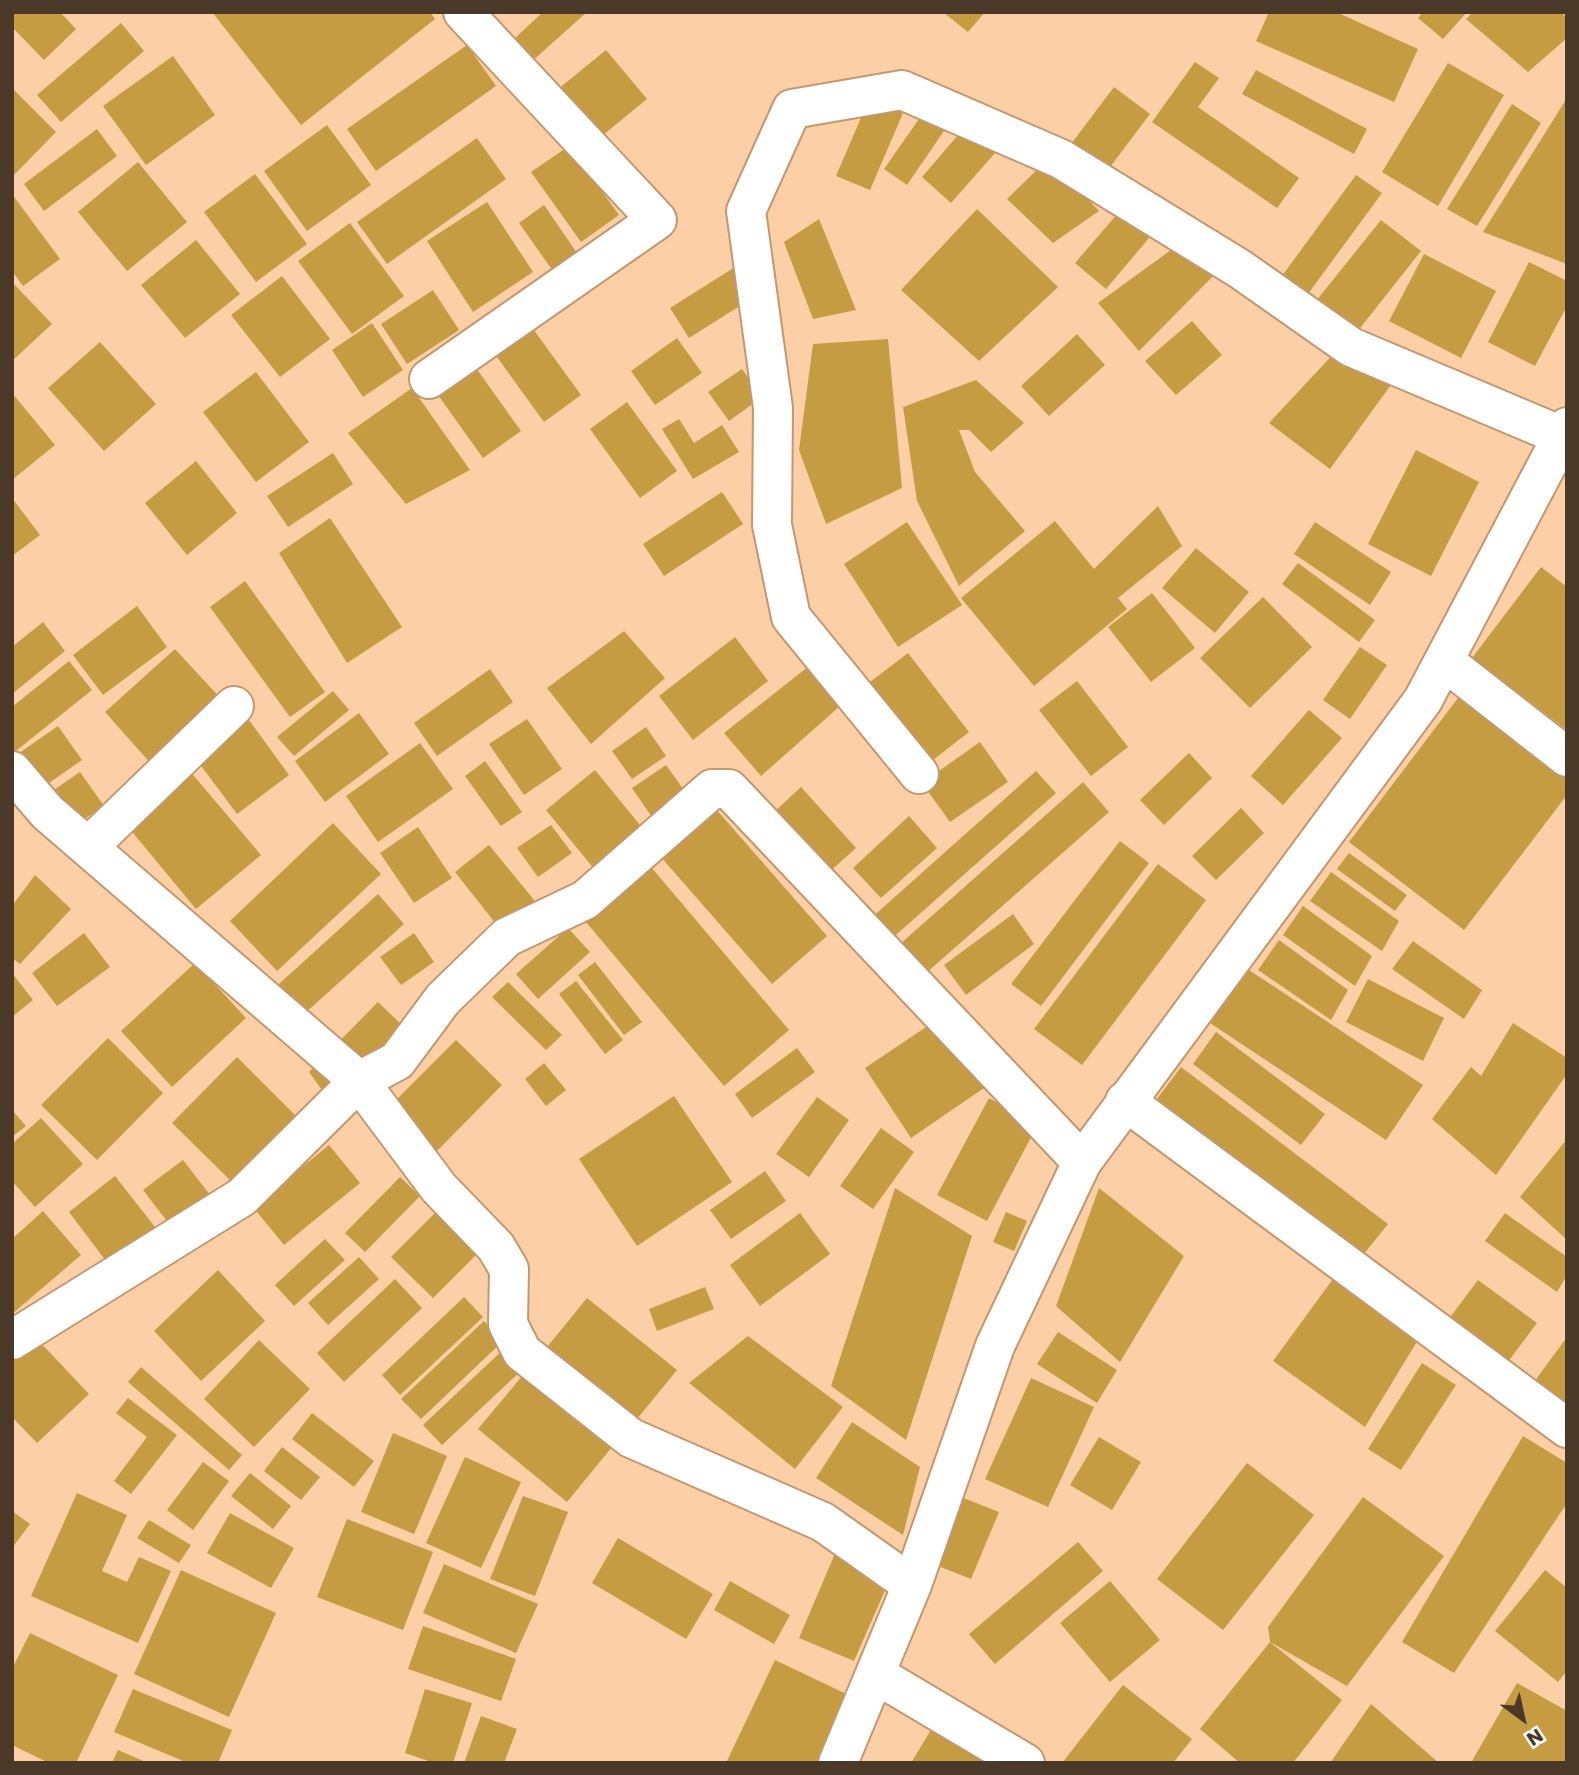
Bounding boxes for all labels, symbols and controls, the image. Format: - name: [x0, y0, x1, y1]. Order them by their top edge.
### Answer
- north arrow: [1488, 1684, 1558, 1754]
- text: N: [1521, 1722, 1548, 1752]

